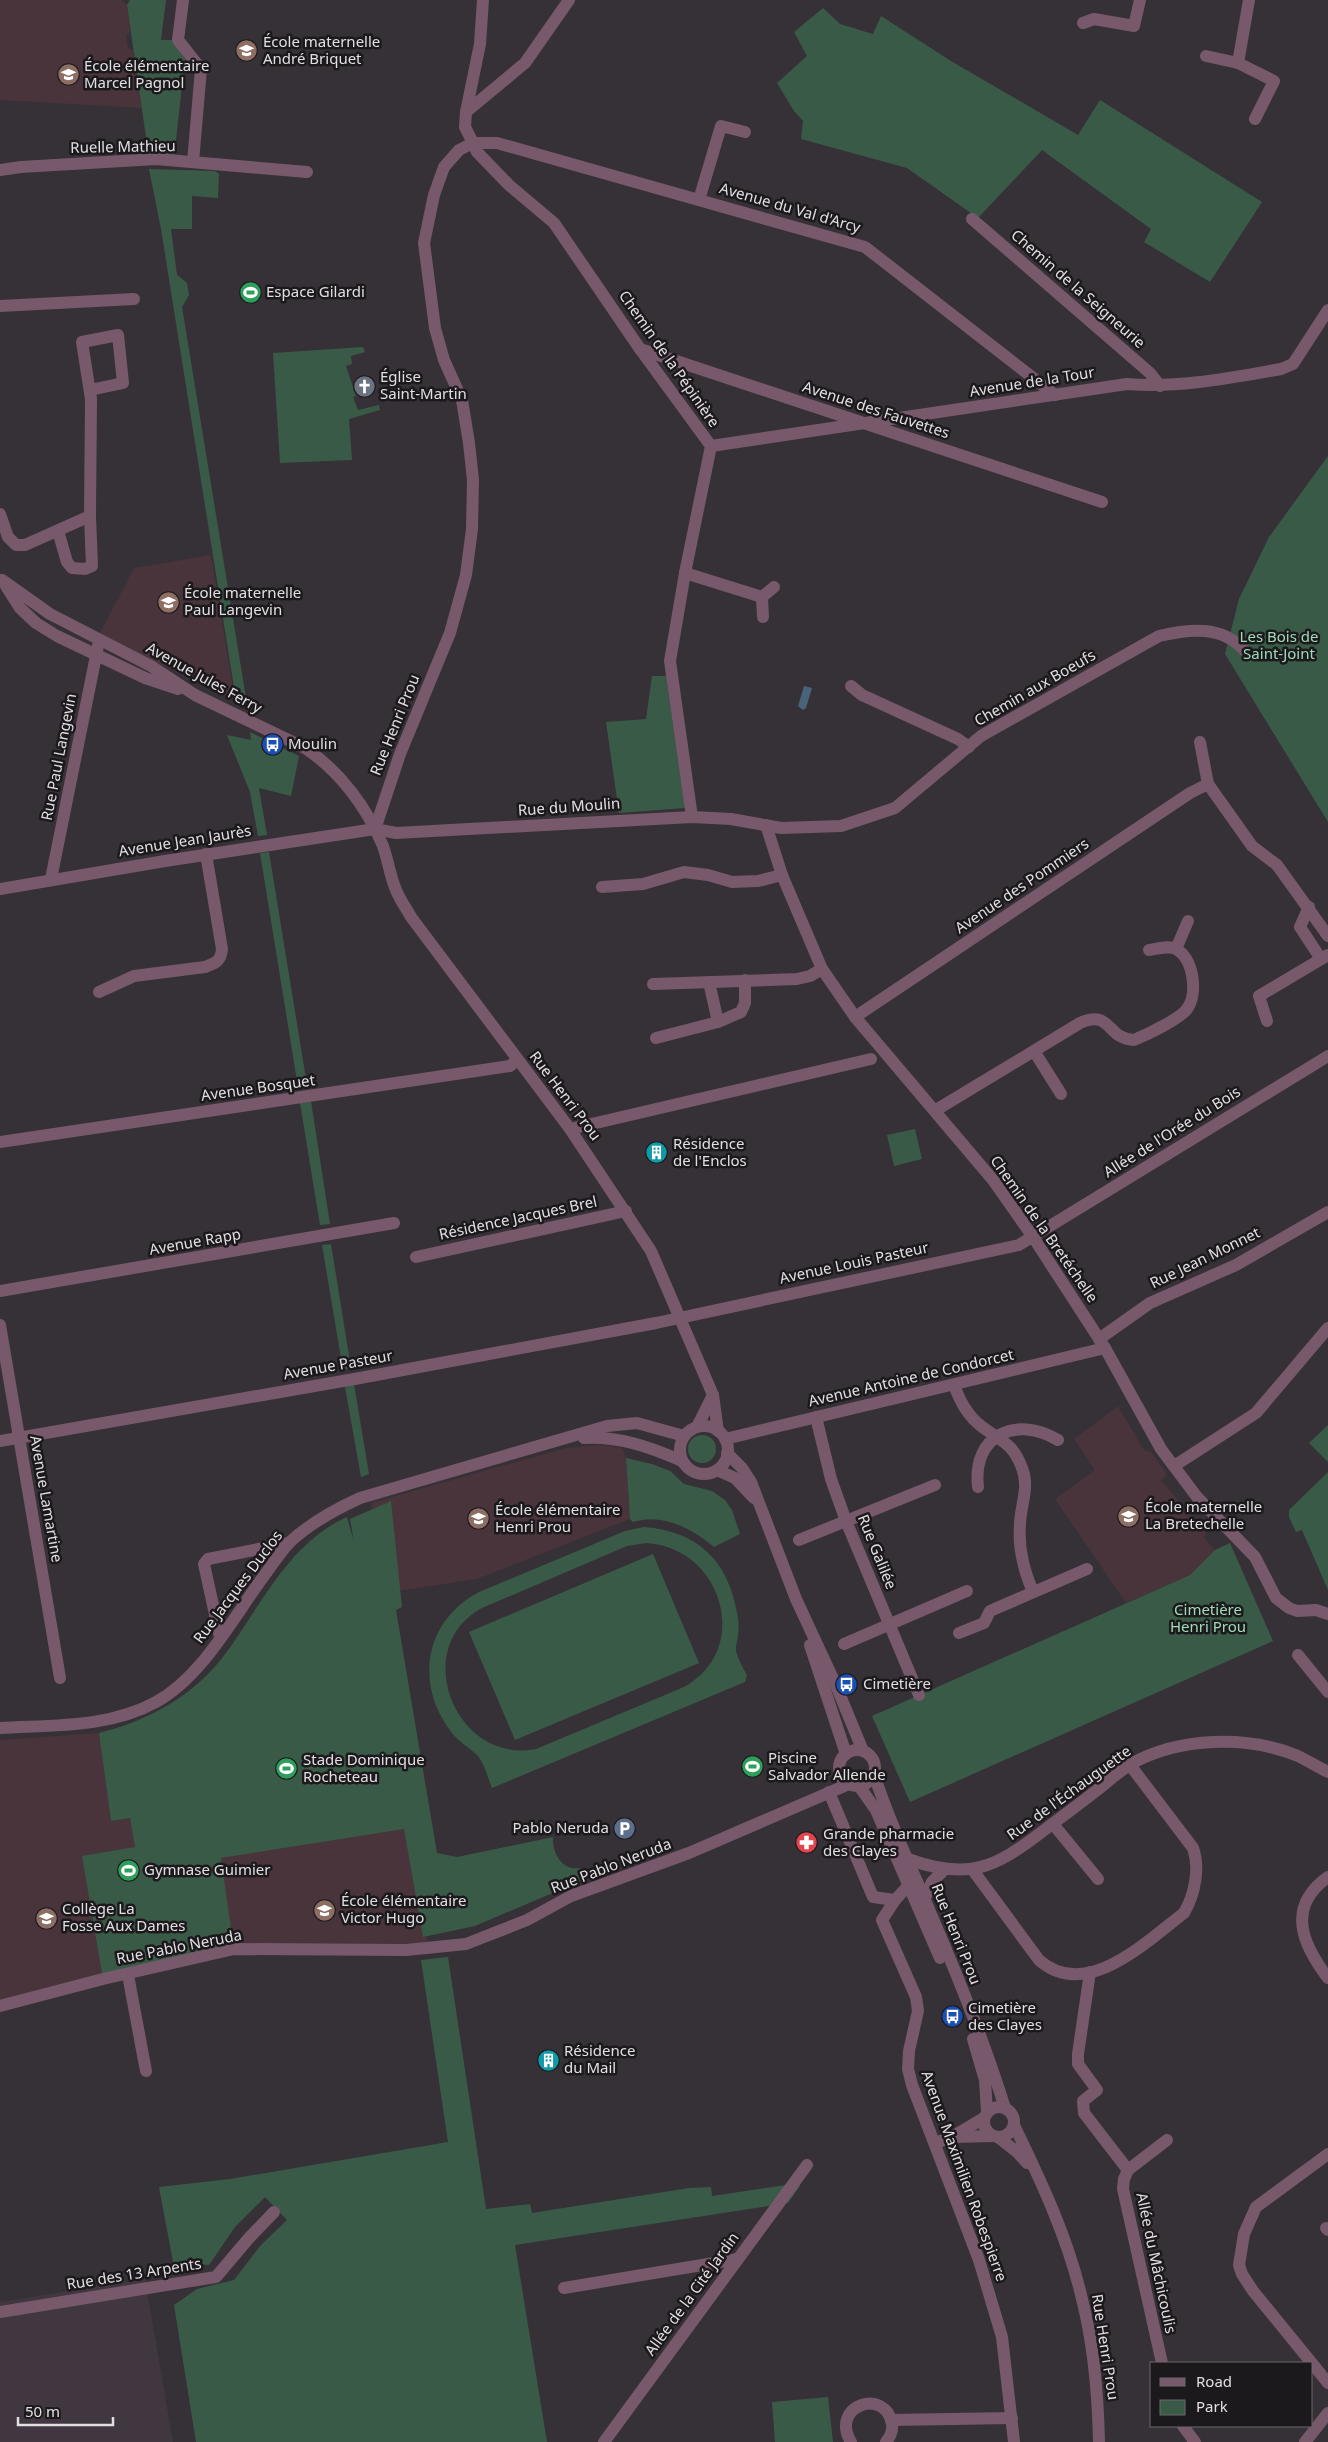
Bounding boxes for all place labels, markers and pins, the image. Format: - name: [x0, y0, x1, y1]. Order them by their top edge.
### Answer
- place label: École maternelle André Briquet: [263, 31, 380, 68]
- school or university icon: École maternelle André Briquet: [235, 39, 259, 63]
- place label: École élémentaire Marcel Pagnol: [84, 55, 209, 92]
- school or university icon: École élémentaire Marcel Pagnol: [56, 63, 80, 87]
- sports icon: Espace Gilardi: [238, 280, 262, 304]
- place label: Espace Gilardi: [266, 281, 365, 301]
- place label: Église Saint-Martin: [380, 366, 467, 403]
- church icon: Église Saint-Martin: [352, 374, 376, 398]
- place label: École maternelle Paul Langevin: [184, 582, 301, 619]
- school or university icon: École maternelle Paul Langevin: [156, 590, 180, 614]
- bus stop icon: Moulin: [260, 732, 284, 756]
- place label: Moulin: [288, 733, 337, 753]
- place label: Résidence de l'Enclos: [673, 1133, 747, 1170]
- building icon: Résidence de l'Enclos: [645, 1141, 669, 1165]
- place label: École maternelle La Bretechelle: [1145, 1496, 1262, 1533]
- place label: École élémentaire Henri Prou: [495, 1499, 620, 1536]
- school or university icon: École maternelle La Bretechelle: [1117, 1504, 1141, 1528]
- school or university icon: École élémentaire Henri Prou: [467, 1507, 491, 1531]
- bus stop icon: Cimetière: [835, 1672, 859, 1696]
- place label: Cimetière: [863, 1673, 931, 1693]
- place label: Piscine Salvador Allende: [768, 1747, 886, 1784]
- place label: Stade Dominique Rocheteau: [303, 1749, 425, 1786]
- sports icon: Piscine Salvador Allende: [740, 1755, 764, 1779]
- sports icon: Stade Dominique Rocheteau: [275, 1757, 299, 1781]
- parking icon: Pablo Neruda: [613, 1816, 637, 1840]
- place label: Pablo Neruda: [512, 1817, 609, 1837]
- place label: Grande pharmacie des Clayes: [823, 1823, 954, 1860]
- pharmacy icon: Grande pharmacie des Clayes: [795, 1831, 819, 1855]
- sports icon: Gymnase Guimier: [116, 1858, 140, 1882]
- place label: Gymnase Guimier: [144, 1859, 270, 1879]
- place label: École élémentaire Victor Hugo: [341, 1890, 466, 1927]
- place label: Collège La Fosse Aux Dames: [62, 1898, 185, 1935]
- school or university icon: École élémentaire Victor Hugo: [313, 1898, 337, 1922]
- school or university icon: Collège La Fosse Aux Dames: [34, 1906, 58, 1930]
- place label: Cimetière des Clayes: [968, 1997, 1042, 2034]
- bus stop icon: Cimetière des Clayes: [940, 2005, 964, 2029]
- place label: Résidence du Mail: [564, 2040, 635, 2077]
- building icon: Résidence du Mail: [536, 2048, 560, 2072]

